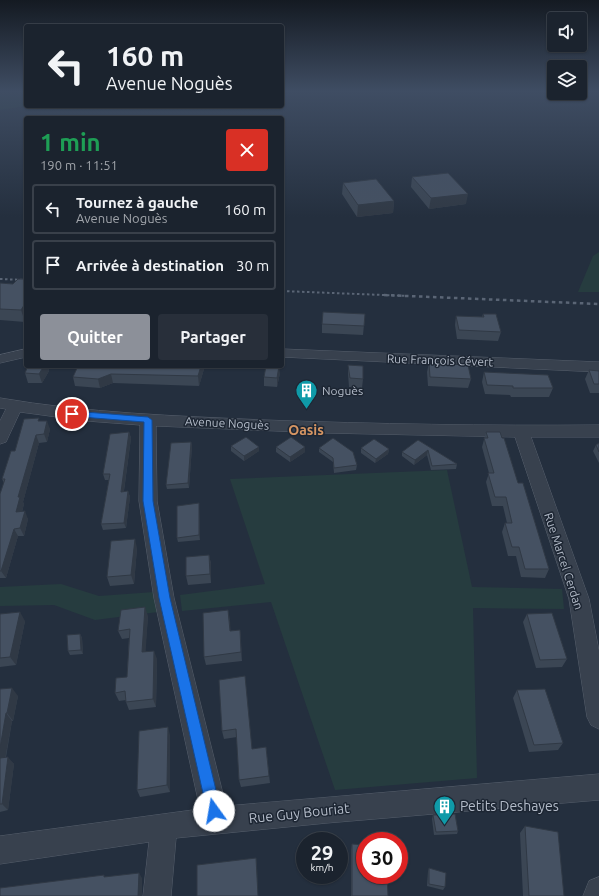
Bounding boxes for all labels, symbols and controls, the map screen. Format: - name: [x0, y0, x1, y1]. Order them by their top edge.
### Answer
- map controls: [547, 12, 587, 100]
- button: sound: [547, 12, 587, 52]
- icon: left: [40, 40, 92, 92]
- text: 160 m: [106, 40, 184, 71]
- button: layers: [547, 60, 587, 100]
- text: Avenue Noguès: [106, 73, 233, 93]
- text: 1 min: [40, 129, 101, 156]
- button: close: [226, 129, 268, 171]
- text: 190 m · 11:51: [40, 158, 118, 172]
- text: Tournez à gauche: [76, 194, 199, 211]
- icon: left: [42, 198, 64, 220]
- text: 160 m: [224, 201, 266, 218]
- text: Avenue Noguès: [76, 211, 167, 225]
- icon: arrive: [42, 254, 64, 276]
- text: Arrivée à destination: [76, 257, 224, 274]
- text: 30 m: [236, 257, 269, 274]
- button: Quitter: [40, 314, 150, 360]
- button: Partager: [158, 314, 268, 360]
- street label: Rue François Cévert: [387, 352, 494, 368]
- building icon: Noguès: [293, 377, 319, 410]
- place label: Noguès: [322, 384, 363, 397]
- pin: [55, 397, 89, 431]
- icon: arrive: [61, 403, 83, 425]
- street label: Avenue Noguès: [185, 414, 269, 432]
- district label: Oasis: [288, 422, 324, 438]
- street label: Rue Marcel Cerdan: [542, 511, 586, 611]
- position arrow: [193, 790, 235, 832]
- building icon: Petits Deshayes: [431, 793, 457, 826]
- place label: Petits Deshayes: [460, 798, 559, 814]
- street label: Rue Guy Bouriat: [248, 800, 351, 826]
- speed limit sign: 30: [356, 832, 408, 884]
- text: 29: [311, 841, 333, 864]
- text: km/h: [310, 862, 334, 873]

